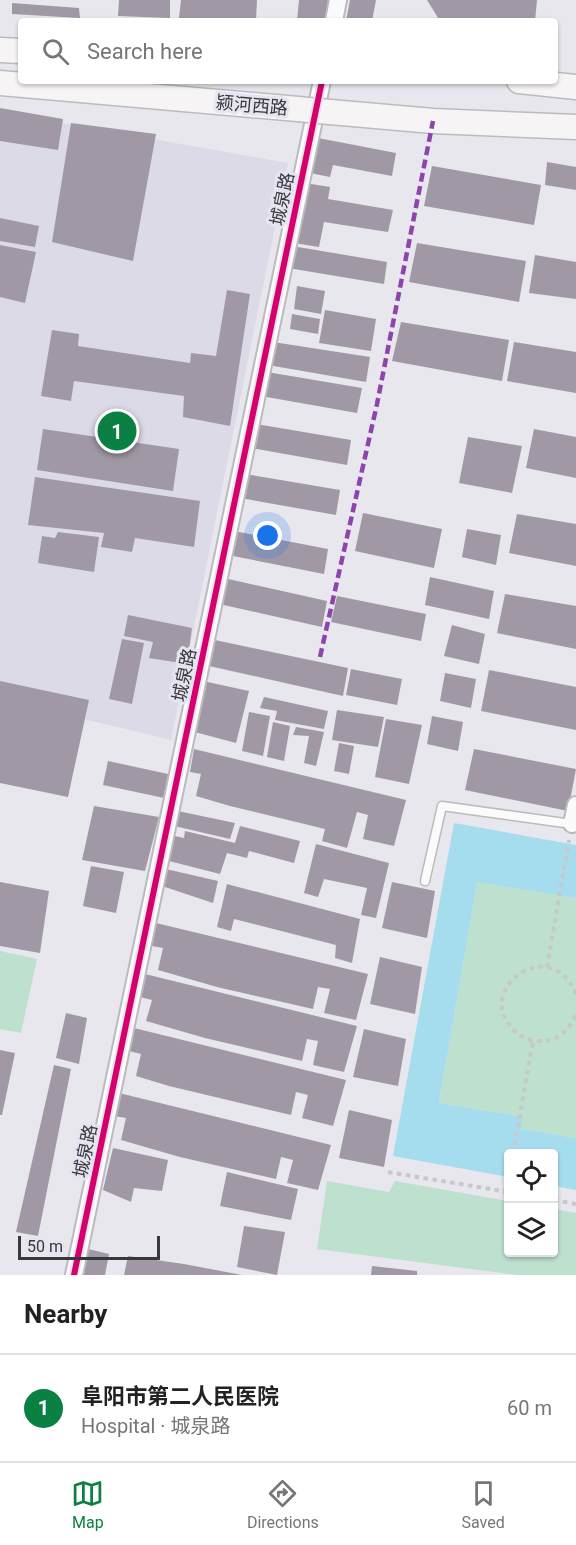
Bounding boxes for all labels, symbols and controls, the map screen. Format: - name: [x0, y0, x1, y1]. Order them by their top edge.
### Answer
- search box: [18, 18, 558, 84]
- icon: search: [39, 35, 72, 68]
- text: Search here: [87, 39, 203, 64]
- street label: 颍河西路: [215, 91, 289, 119]
- street label: 城泉路: [266, 170, 298, 228]
- pin: 1: [98, 408, 136, 454]
- your location: [253, 521, 282, 550]
- street label: 城泉路: [168, 646, 200, 704]
- street label: 城泉路: [69, 1122, 101, 1180]
- map controls: [504, 1149, 558, 1257]
- button: locate: [504, 1149, 558, 1203]
- button: layers: [504, 1203, 558, 1257]
- scale bar: [18, 1233, 160, 1260]
- text: 50 m: [27, 1237, 63, 1256]
- text: Nearby: [24, 1299, 107, 1329]
- text: 阜阳市第二人民医院: [81, 1384, 279, 1409]
- text: 1: [38, 1396, 49, 1420]
- text: 60 m: [507, 1396, 552, 1420]
- text: Hospital · 城泉路: [81, 1414, 231, 1438]
- tab: Map: [71, 1477, 104, 1532]
- tab: Directions: [247, 1477, 319, 1532]
- tab: Saved: [461, 1477, 505, 1532]

